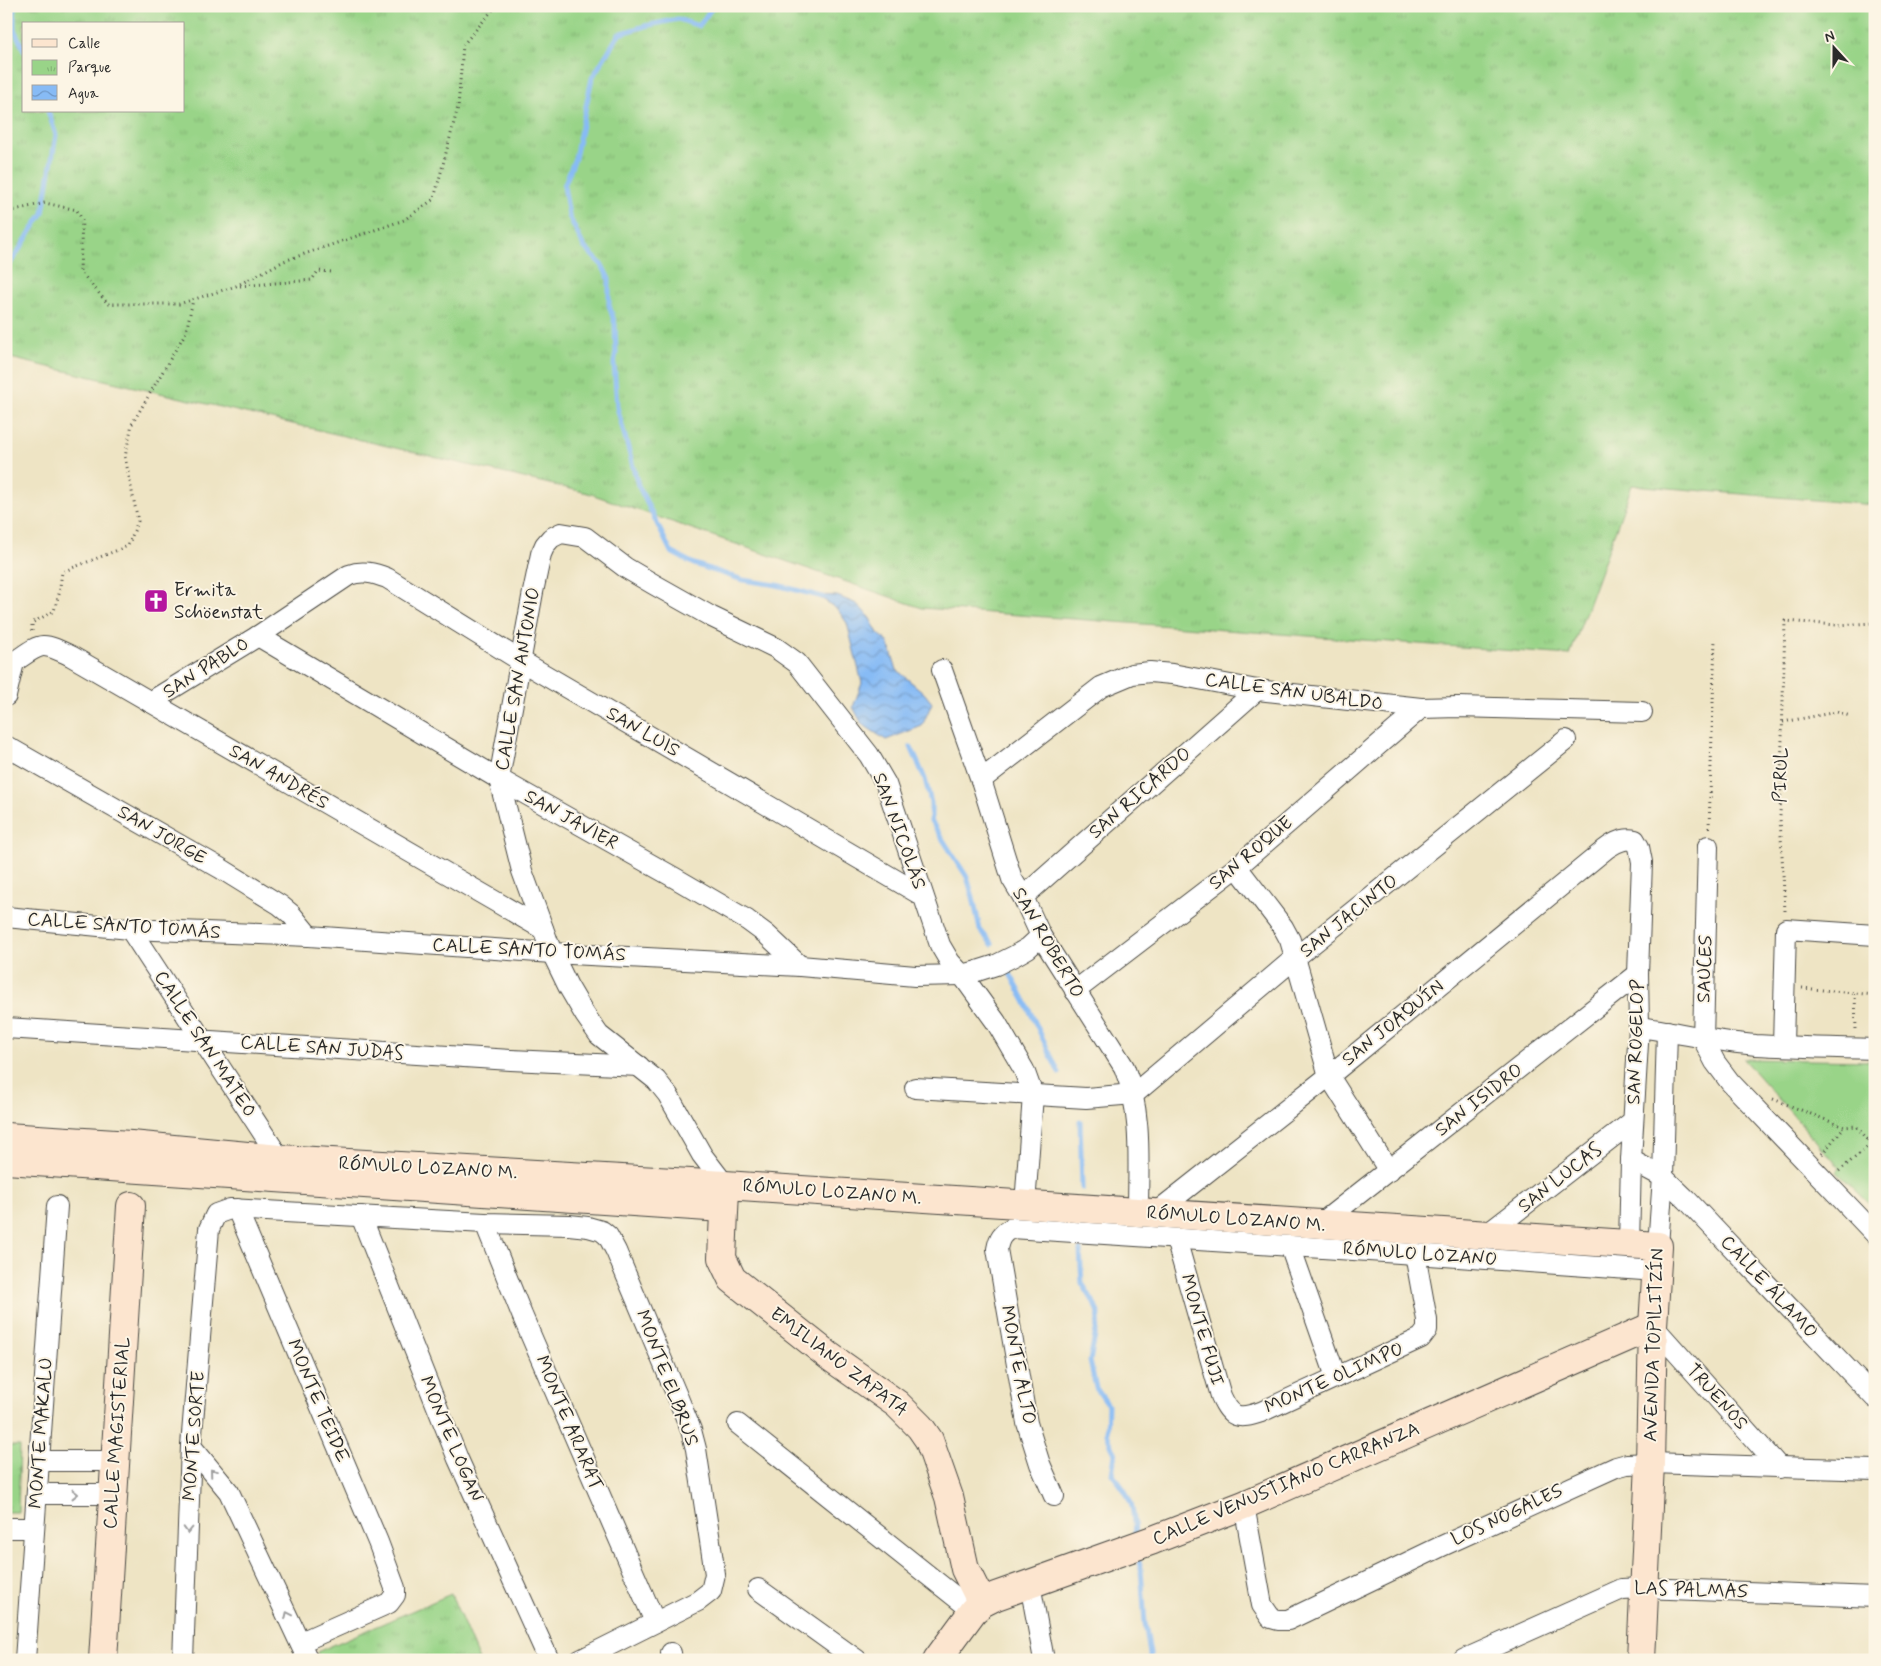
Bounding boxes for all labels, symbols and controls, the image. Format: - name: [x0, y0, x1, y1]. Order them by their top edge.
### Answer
- legend: [22, 22, 185, 112]
- north arrow: [1808, 22, 1858, 72]
- text: N: [1822, 27, 1837, 47]
- text: Calle: [68, 34, 100, 54]
- text: Parque: [68, 58, 111, 78]
- text: Agua: [68, 84, 100, 104]
- place label: Ermita Schöenstat: [174, 578, 263, 625]
- street label: CALLE SAN ANTONIO: [490, 585, 546, 773]
- church icon: Ermita Schöenstat: [143, 588, 169, 614]
- street label: SAN PABLO: [158, 632, 254, 704]
- street label: CALLE SAN UBALDO: [1203, 667, 1385, 717]
- street label: SAN LUIS: [602, 701, 684, 763]
- street label: SAN ANDRÉS: [225, 737, 334, 816]
- street label: SAN RICARDO: [1083, 741, 1197, 845]
- street label: PIRUL: [1768, 747, 1794, 803]
- street label: SAN NICOLÁS: [866, 769, 933, 893]
- street label: SAN JAVIER: [520, 784, 622, 856]
- street label: SAN JORGE: [113, 800, 211, 871]
- street label: SAN ROQUE: [1204, 810, 1298, 896]
- street label: SAN JACINTO: [1295, 869, 1403, 963]
- street label: SAN ROBERTO: [1006, 883, 1090, 1003]
- street label: CALLE SANTO TOMÁS: [26, 906, 222, 945]
- street label: CALLE SANTO TOMÁS: [432, 931, 626, 968]
- street label: SAUCES: [1691, 934, 1719, 1003]
- street label: CALLE SAN MATEO: [148, 966, 262, 1122]
- street label: SAN JOAQUÍN: [1336, 973, 1449, 1072]
- street label: SAN ROGELOP: [1621, 978, 1651, 1105]
- street label: CALLE SAN JUDAS: [239, 1030, 405, 1066]
- street label: SAN ISIDRO: [1430, 1058, 1528, 1142]
- street label: SAN LUCAS: [1513, 1137, 1607, 1219]
- street label: RÓMULO LOZANO M.: [338, 1151, 518, 1185]
- street label: RÓMULO LOZANO M.: [742, 1173, 922, 1211]
- street label: RÓMULO LOZANO M.: [1146, 1200, 1326, 1238]
- street label: CALLE ÁLAMO: [1715, 1229, 1824, 1344]
- street label: RÓMULO LOZANO: [1342, 1236, 1498, 1272]
- street label: AVENIDA TOPILITZÍN: [1637, 1248, 1670, 1442]
- street label: MONTE FUJI: [1174, 1271, 1230, 1389]
- street label: EMILIANO ZAPATA: [765, 1302, 913, 1422]
- street label: MONTE ALTO: [994, 1303, 1042, 1427]
- street label: MONTE ELBRUS: [630, 1306, 704, 1450]
- street label: CALLE MAGISTERIAL: [98, 1336, 136, 1530]
- street label: MONTE TEIDE: [281, 1336, 355, 1466]
- street label: MONTE OLIMPO: [1261, 1336, 1407, 1420]
- street label: MONTE ARARAT: [529, 1352, 609, 1494]
- street label: MONTE MAKALU: [23, 1357, 59, 1509]
- street label: TRUENOS: [1681, 1358, 1753, 1436]
- street label: MONTE SORTE: [177, 1370, 211, 1502]
- street label: MONTE LOGAN: [413, 1372, 489, 1506]
- street label: CALLE VENUSTIANO CARRANZA: [1149, 1416, 1423, 1552]
- one-way arrow: [211, 1469, 219, 1478]
- street label: LOS NOGALES: [1447, 1478, 1567, 1552]
- one-way arrow: [72, 1489, 79, 1499]
- one-way arrow: [183, 1526, 194, 1534]
- street label: LAS PALMAS: [1634, 1576, 1749, 1604]
- one-way arrow: [284, 1611, 294, 1620]

